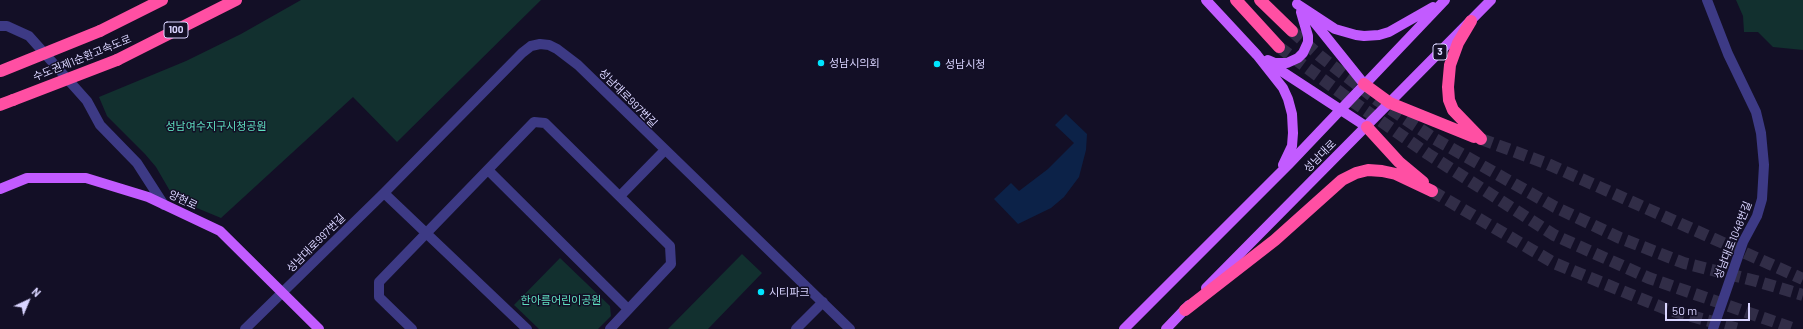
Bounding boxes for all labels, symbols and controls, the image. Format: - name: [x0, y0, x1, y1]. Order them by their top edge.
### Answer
- road number: 100: [164, 22, 188, 38]
- street label: 수도권제1순환고속도로: [31, 32, 133, 84]
- road number: 3: [1433, 44, 1447, 60]
- place label: 성남시의회: [829, 56, 880, 70]
- place label: 성남시청: [945, 57, 985, 71]
- marker: 성남시의회: [816, 58, 826, 68]
- marker: 성남시청: [932, 59, 942, 69]
- street label: 성남대로997번길: [596, 66, 660, 130]
- park label: 성남여수지구시청공원: [165, 119, 267, 133]
- street label: 성남대로: [1301, 137, 1339, 175]
- street label: 양현로: [166, 188, 200, 212]
- street label: 성남대로1048번길: [1711, 199, 1755, 281]
- street label: 성남대로997번길: [284, 211, 348, 275]
- north arrow: [8, 281, 48, 321]
- text: N: [30, 285, 44, 299]
- place label: 시티파크: [769, 285, 809, 299]
- marker: 시티파크: [756, 287, 766, 297]
- park label: 한아름어린이공원: [521, 293, 601, 307]
- scale bar: [1667, 295, 1752, 321]
- text: 50 m: [1672, 303, 1697, 317]

